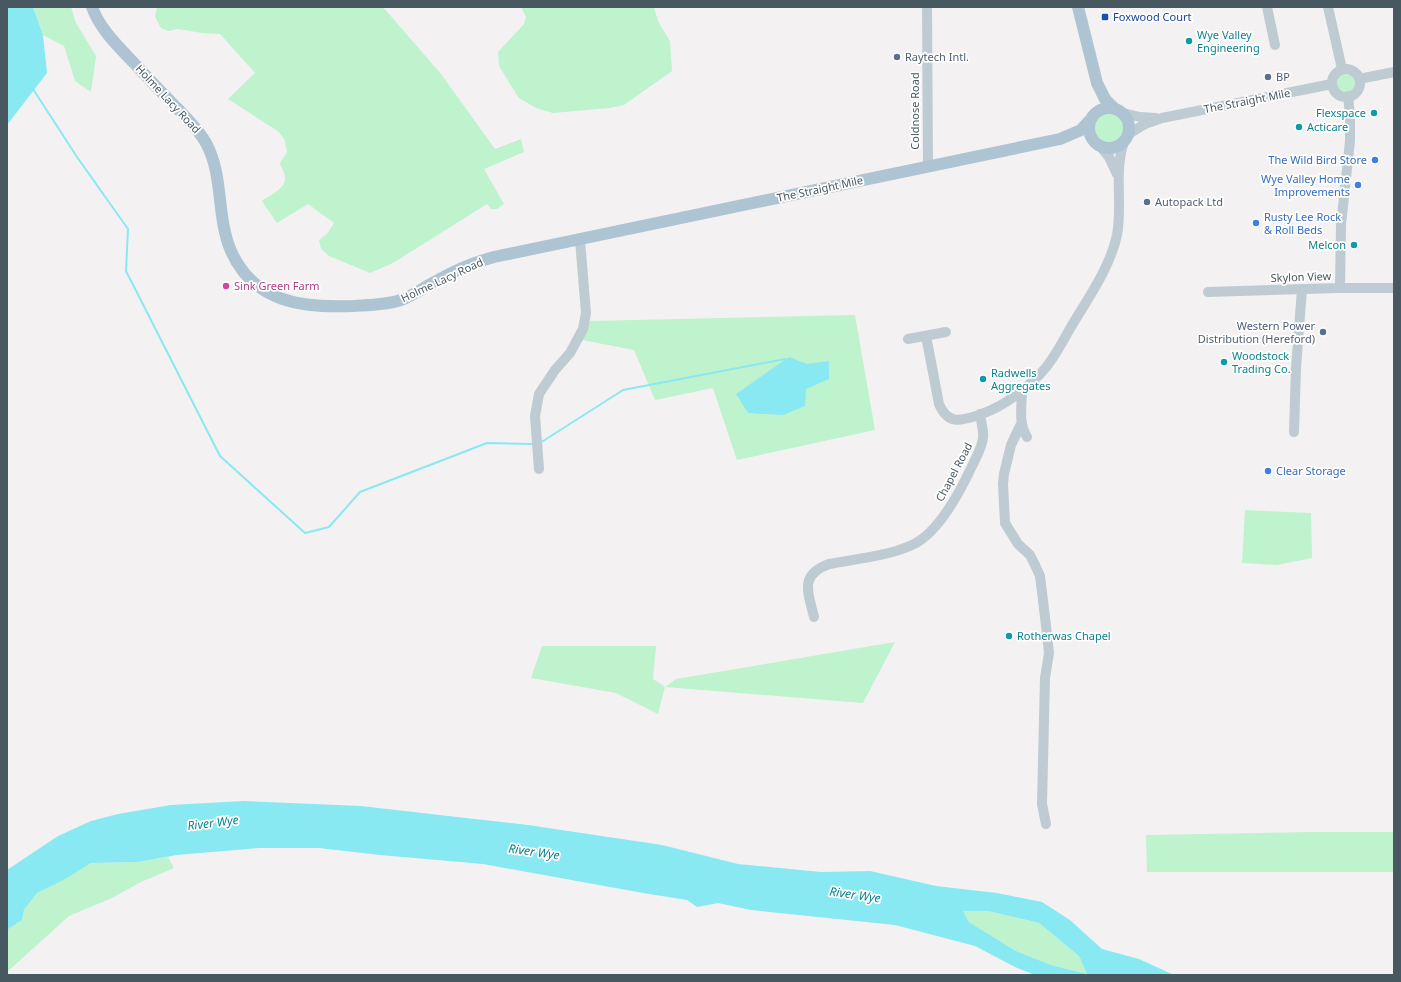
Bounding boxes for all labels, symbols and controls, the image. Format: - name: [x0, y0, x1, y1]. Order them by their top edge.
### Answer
- place label: Foxwood Court: [1113, 9, 1191, 24]
- marker: Foxwood Court: [1100, 12, 1110, 22]
- place label: Wye Valley Engineering: [1197, 27, 1260, 55]
- marker: Wye Valley Engineering: [1184, 36, 1194, 46]
- place label: Raytech Intl.: [905, 49, 969, 64]
- marker: Raytech Intl.: [892, 52, 902, 62]
- street label: Holme Lacy Road: [132, 61, 204, 136]
- place label: BP: [1276, 69, 1290, 84]
- street label: Coldnose Road: [907, 72, 922, 150]
- marker: BP: [1263, 72, 1273, 82]
- street label: The Straight Mile: [1202, 85, 1291, 116]
- place label: Flexspace: [1316, 105, 1366, 120]
- marker: Flexspace: [1369, 108, 1379, 118]
- place label: Acticare: [1307, 119, 1348, 134]
- marker: Acticare: [1294, 122, 1304, 132]
- place label: The Wild Bird Store: [1268, 152, 1367, 167]
- marker: The Wild Bird Store: [1370, 155, 1380, 165]
- place label: Wye Valley Home Improvements: [1261, 171, 1350, 199]
- street label: The Straight Mile: [776, 172, 864, 205]
- marker: Wye Valley Home Improvements: [1353, 180, 1363, 190]
- place label: Autopack Ltd: [1155, 194, 1223, 209]
- marker: Autopack Ltd: [1142, 197, 1152, 207]
- place label: Rusty Lee Rock & Roll Beds: [1264, 209, 1341, 237]
- marker: Rusty Lee Rock & Roll Beds: [1251, 218, 1261, 228]
- place label: Melcon: [1308, 237, 1346, 252]
- marker: Melcon: [1349, 240, 1359, 250]
- street label: Holme Lacy Road: [398, 254, 485, 305]
- street label: Skylon View: [1270, 268, 1332, 285]
- place label: Sink Green Farm: [234, 278, 320, 293]
- marker: Sink Green Farm: [221, 281, 231, 291]
- place label: Western Power Distribution (Hereford): [1198, 318, 1315, 346]
- marker: Western Power Distribution (Hereford): [1318, 327, 1328, 337]
- place label: Woodstock Trading Co.: [1232, 348, 1291, 376]
- marker: Woodstock Trading Co.: [1219, 357, 1229, 367]
- place label: Radwells Aggregates: [991, 365, 1050, 393]
- marker: Radwells Aggregates: [978, 374, 988, 384]
- street label: Chapel Road: [932, 440, 975, 504]
- place label: Clear Storage: [1276, 463, 1346, 478]
- marker: Clear Storage: [1263, 466, 1273, 476]
- place label: Rotherwas Chapel: [1017, 628, 1111, 643]
- marker: Rotherwas Chapel: [1004, 631, 1014, 641]
- water label: River Wye: [186, 811, 239, 834]
- water label: River Wye: [507, 840, 561, 863]
- water label: River Wye: [828, 883, 882, 906]

